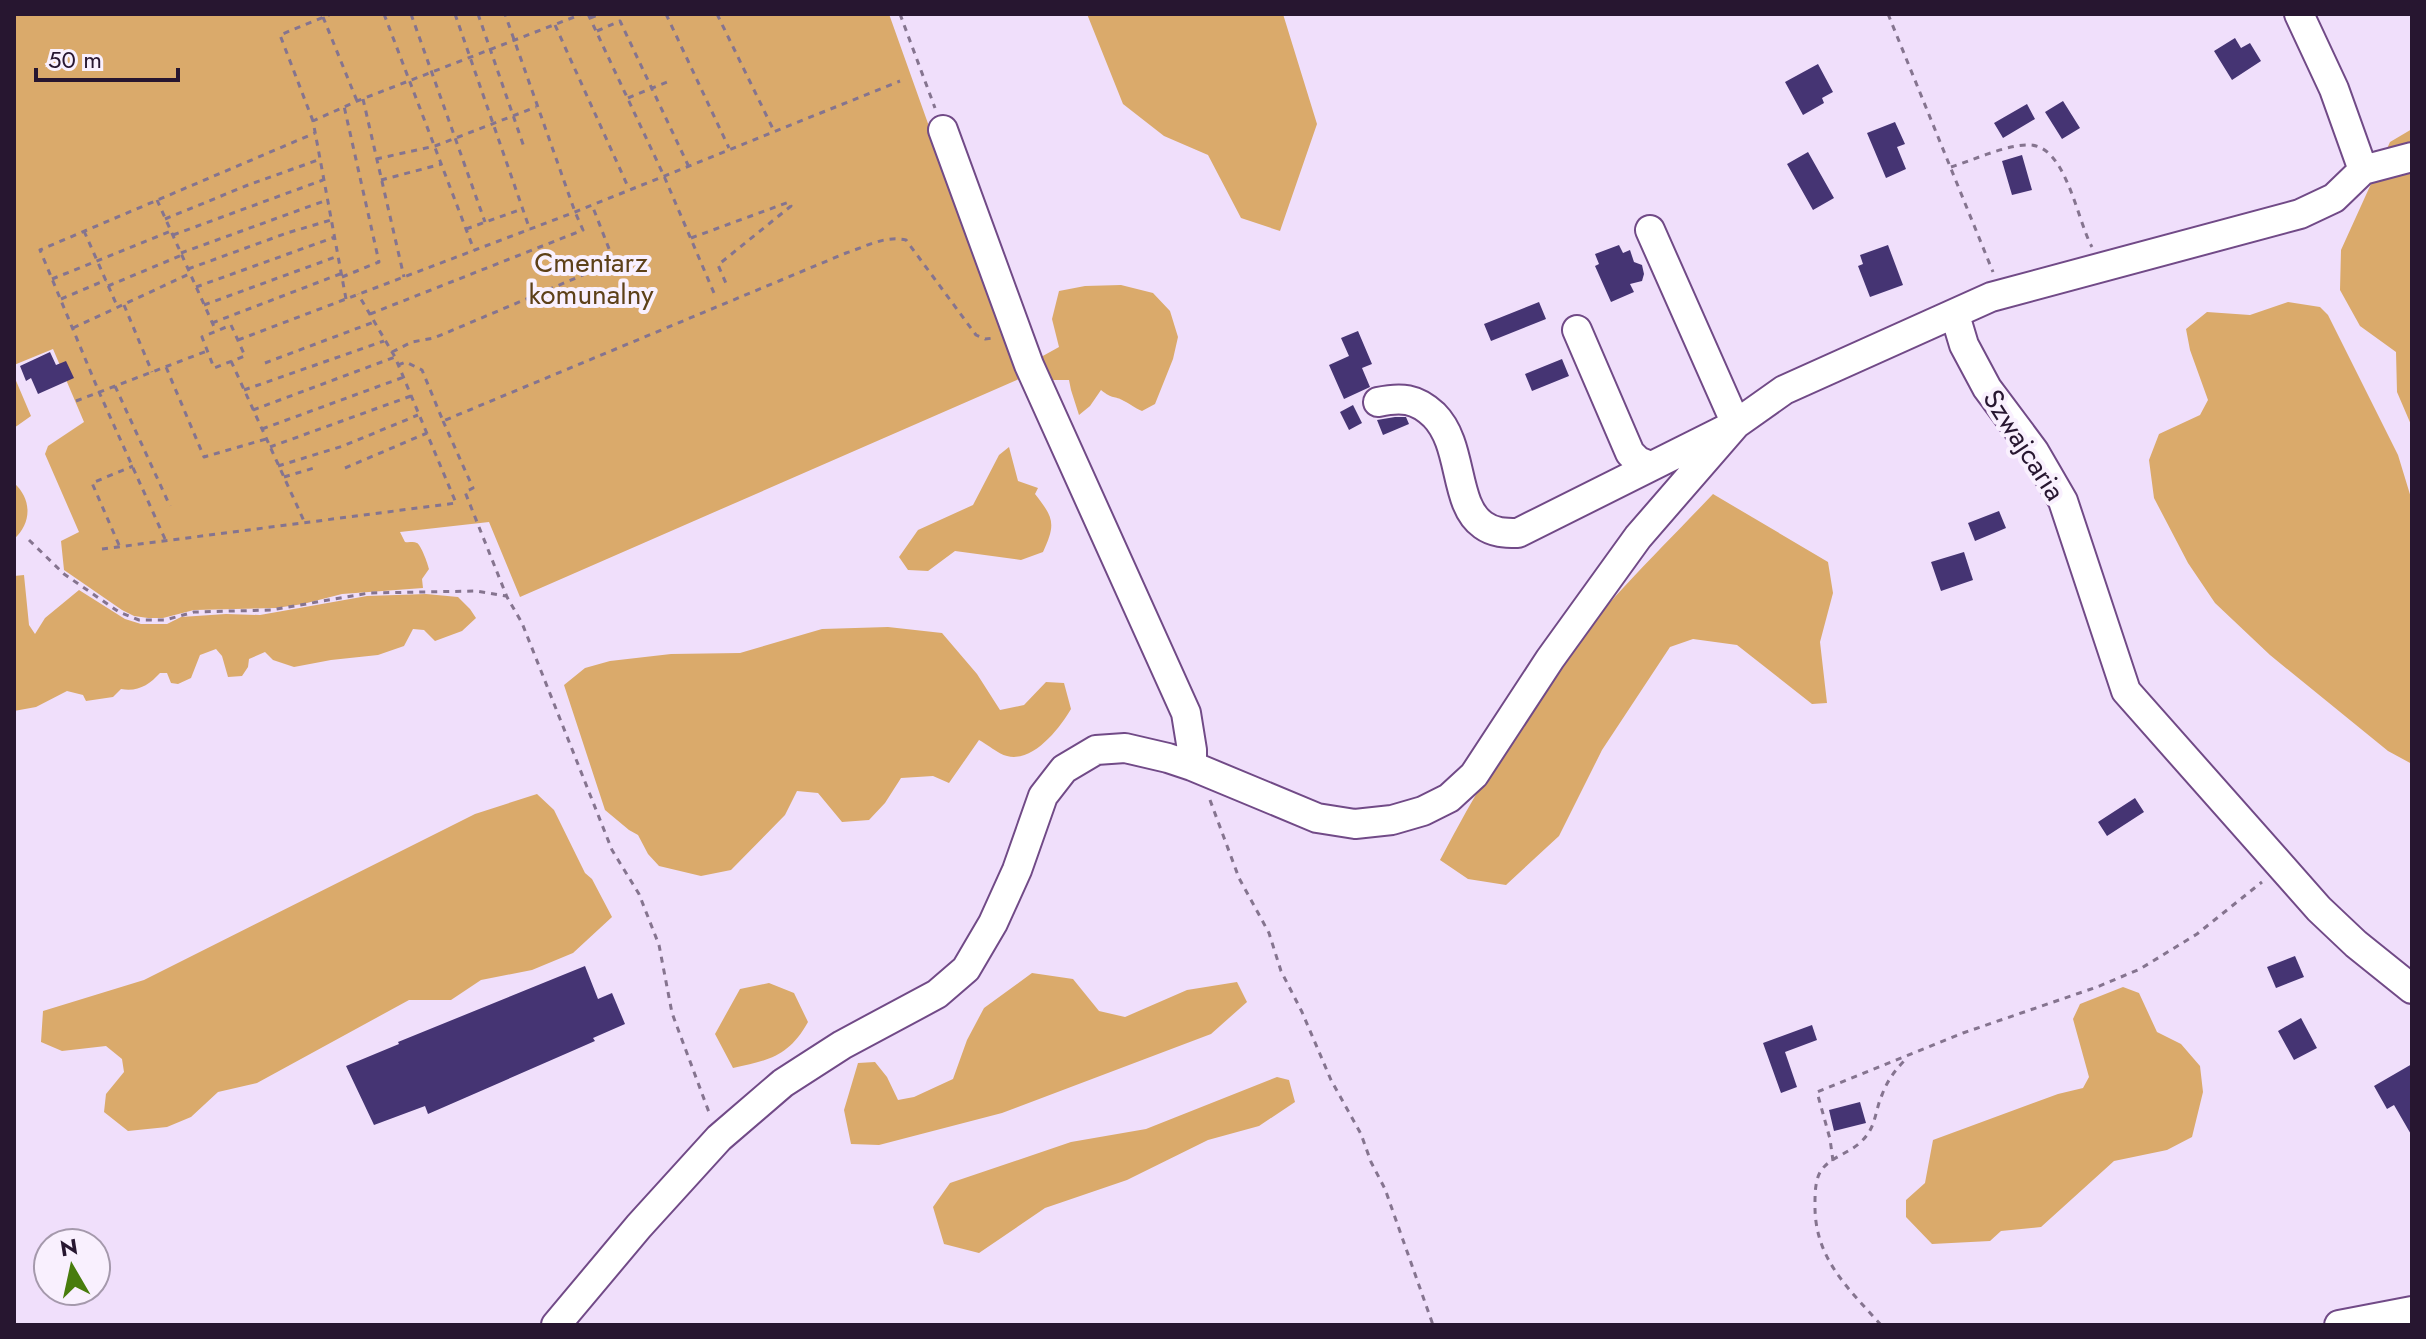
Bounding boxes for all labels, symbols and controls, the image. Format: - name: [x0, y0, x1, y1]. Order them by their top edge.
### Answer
- scale bar: [36, 32, 178, 82]
- text: 50 m: [48, 42, 102, 77]
- park label: Cmentarz komunalny: [528, 242, 654, 315]
- street label: Szwajcaria: [1973, 381, 2075, 509]
- north arrow: [32, 1227, 112, 1307]
- text: N: [58, 1230, 80, 1264]

